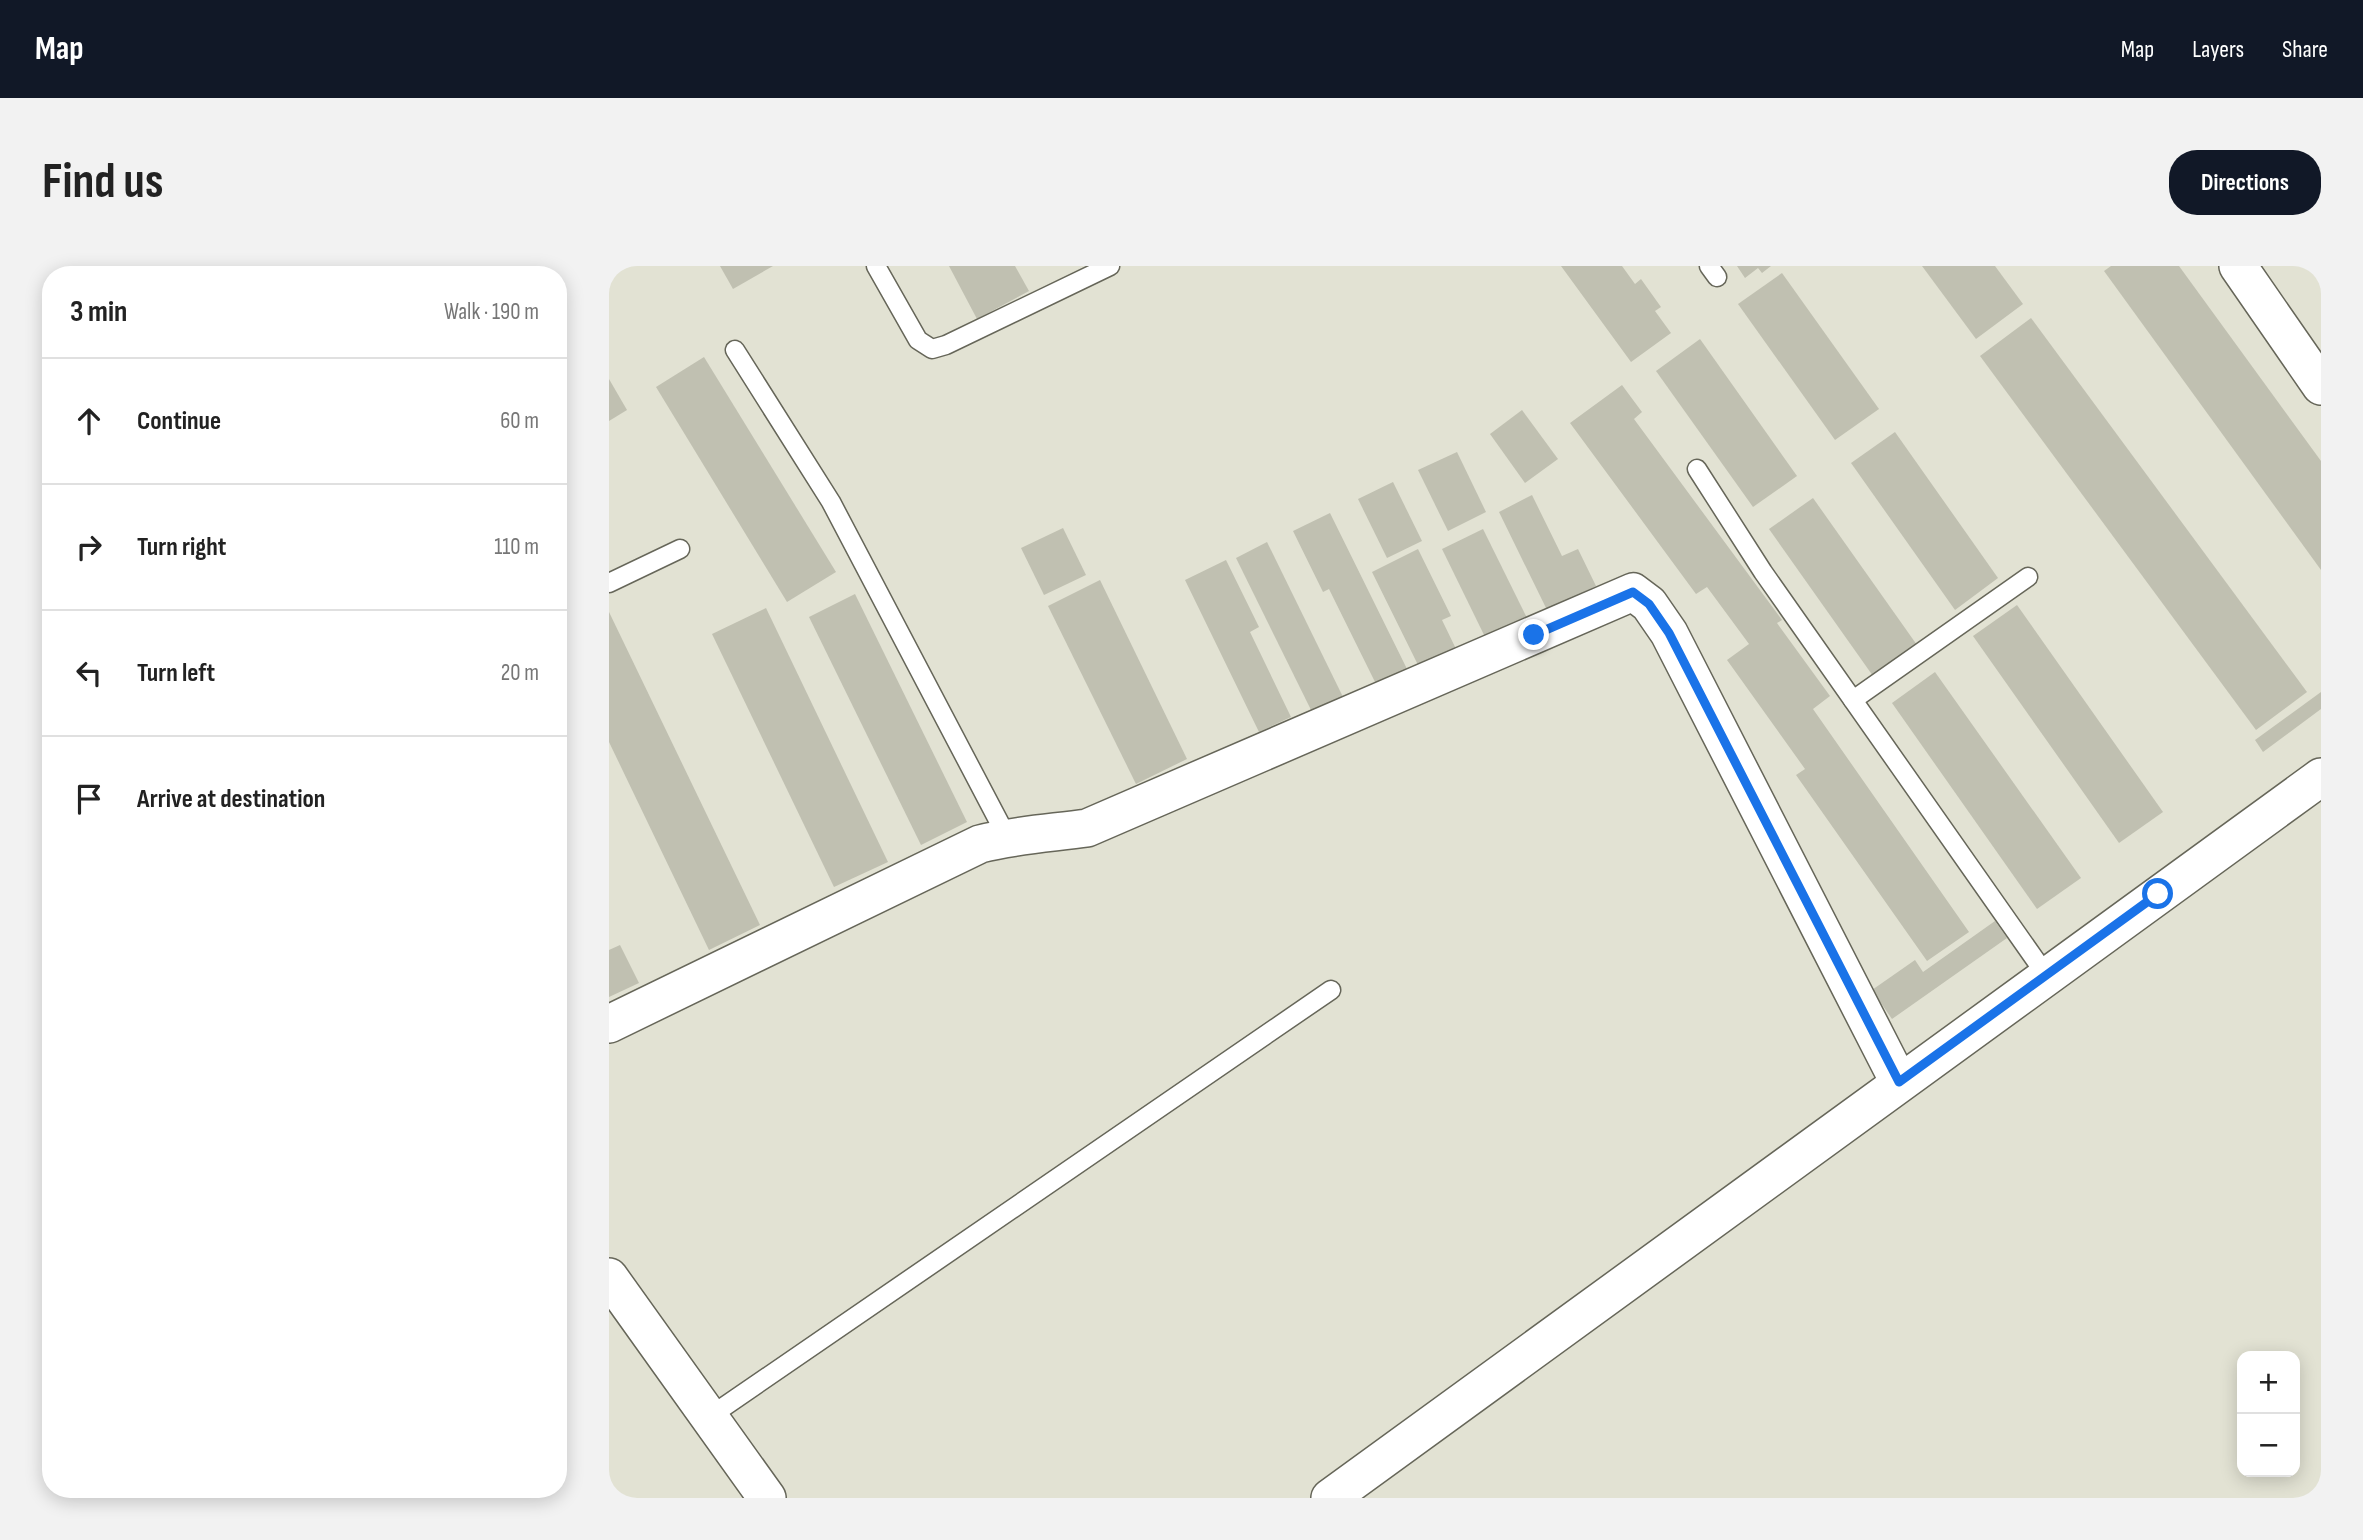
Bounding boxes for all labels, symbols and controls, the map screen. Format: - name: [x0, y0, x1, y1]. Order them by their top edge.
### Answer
- text: Map: [35, 29, 84, 69]
- text: Map: [2121, 35, 2154, 64]
- text: Layers: [2192, 35, 2244, 64]
- text: Share: [2282, 35, 2328, 64]
- button: Directions: [2169, 150, 2321, 215]
- text: Find us: [42, 153, 164, 212]
- text: 3 min: [70, 294, 127, 330]
- text: Walk · 190 m: [444, 298, 539, 326]
- icon: ahead: [70, 402, 108, 440]
- text: Continue: [137, 406, 221, 437]
- text: 60 m: [500, 407, 539, 435]
- icon: right: [70, 528, 108, 566]
- text: Turn right: [137, 532, 226, 563]
- text: 110 m: [494, 533, 539, 561]
- route end: [1518, 619, 1549, 650]
- icon: left: [70, 654, 108, 692]
- text: Turn left: [137, 658, 215, 689]
- text: 20 m: [501, 659, 539, 687]
- icon: arrive: [70, 780, 108, 818]
- text: Arrive at destination: [137, 784, 325, 815]
- route start: [2142, 878, 2173, 909]
- map controls: [2237, 1351, 2300, 1477]
- button: +: [2237, 1351, 2300, 1414]
- button: −: [2237, 1414, 2300, 1477]

